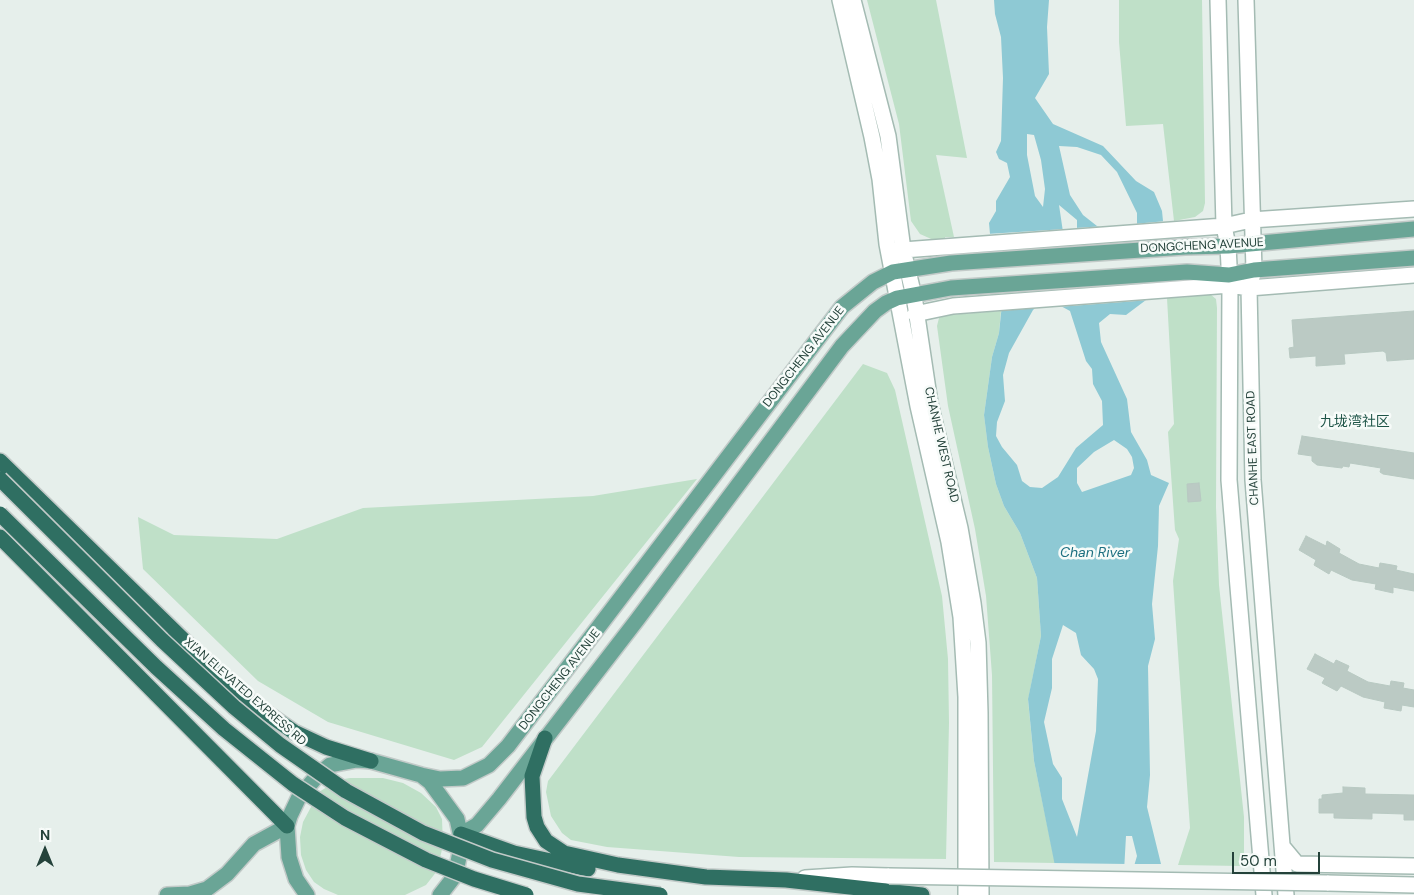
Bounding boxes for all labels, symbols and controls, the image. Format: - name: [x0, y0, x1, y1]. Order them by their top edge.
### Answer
- street label: DONGCHENG AVENUE: [1140, 236, 1264, 256]
- street label: DONGCHENG AVENUE: [760, 304, 848, 410]
- street label: CHANHE WEST ROAD: [921, 386, 961, 504]
- street label: CHANHE EAST ROAD: [1244, 390, 1262, 506]
- district label: 九垅湾社区: [1320, 414, 1390, 430]
- water label: Chan River: [1060, 545, 1130, 561]
- street label: DONGCHENG AVENUE: [516, 627, 604, 733]
- street label: XI'AN ELEVATED EXPRESS RD: [181, 635, 309, 749]
- north arrow: [20, 825, 70, 875]
- text: N: [40, 826, 50, 844]
- scale bar: [1234, 842, 1322, 874]
- text: 50 m: [1240, 851, 1277, 871]

